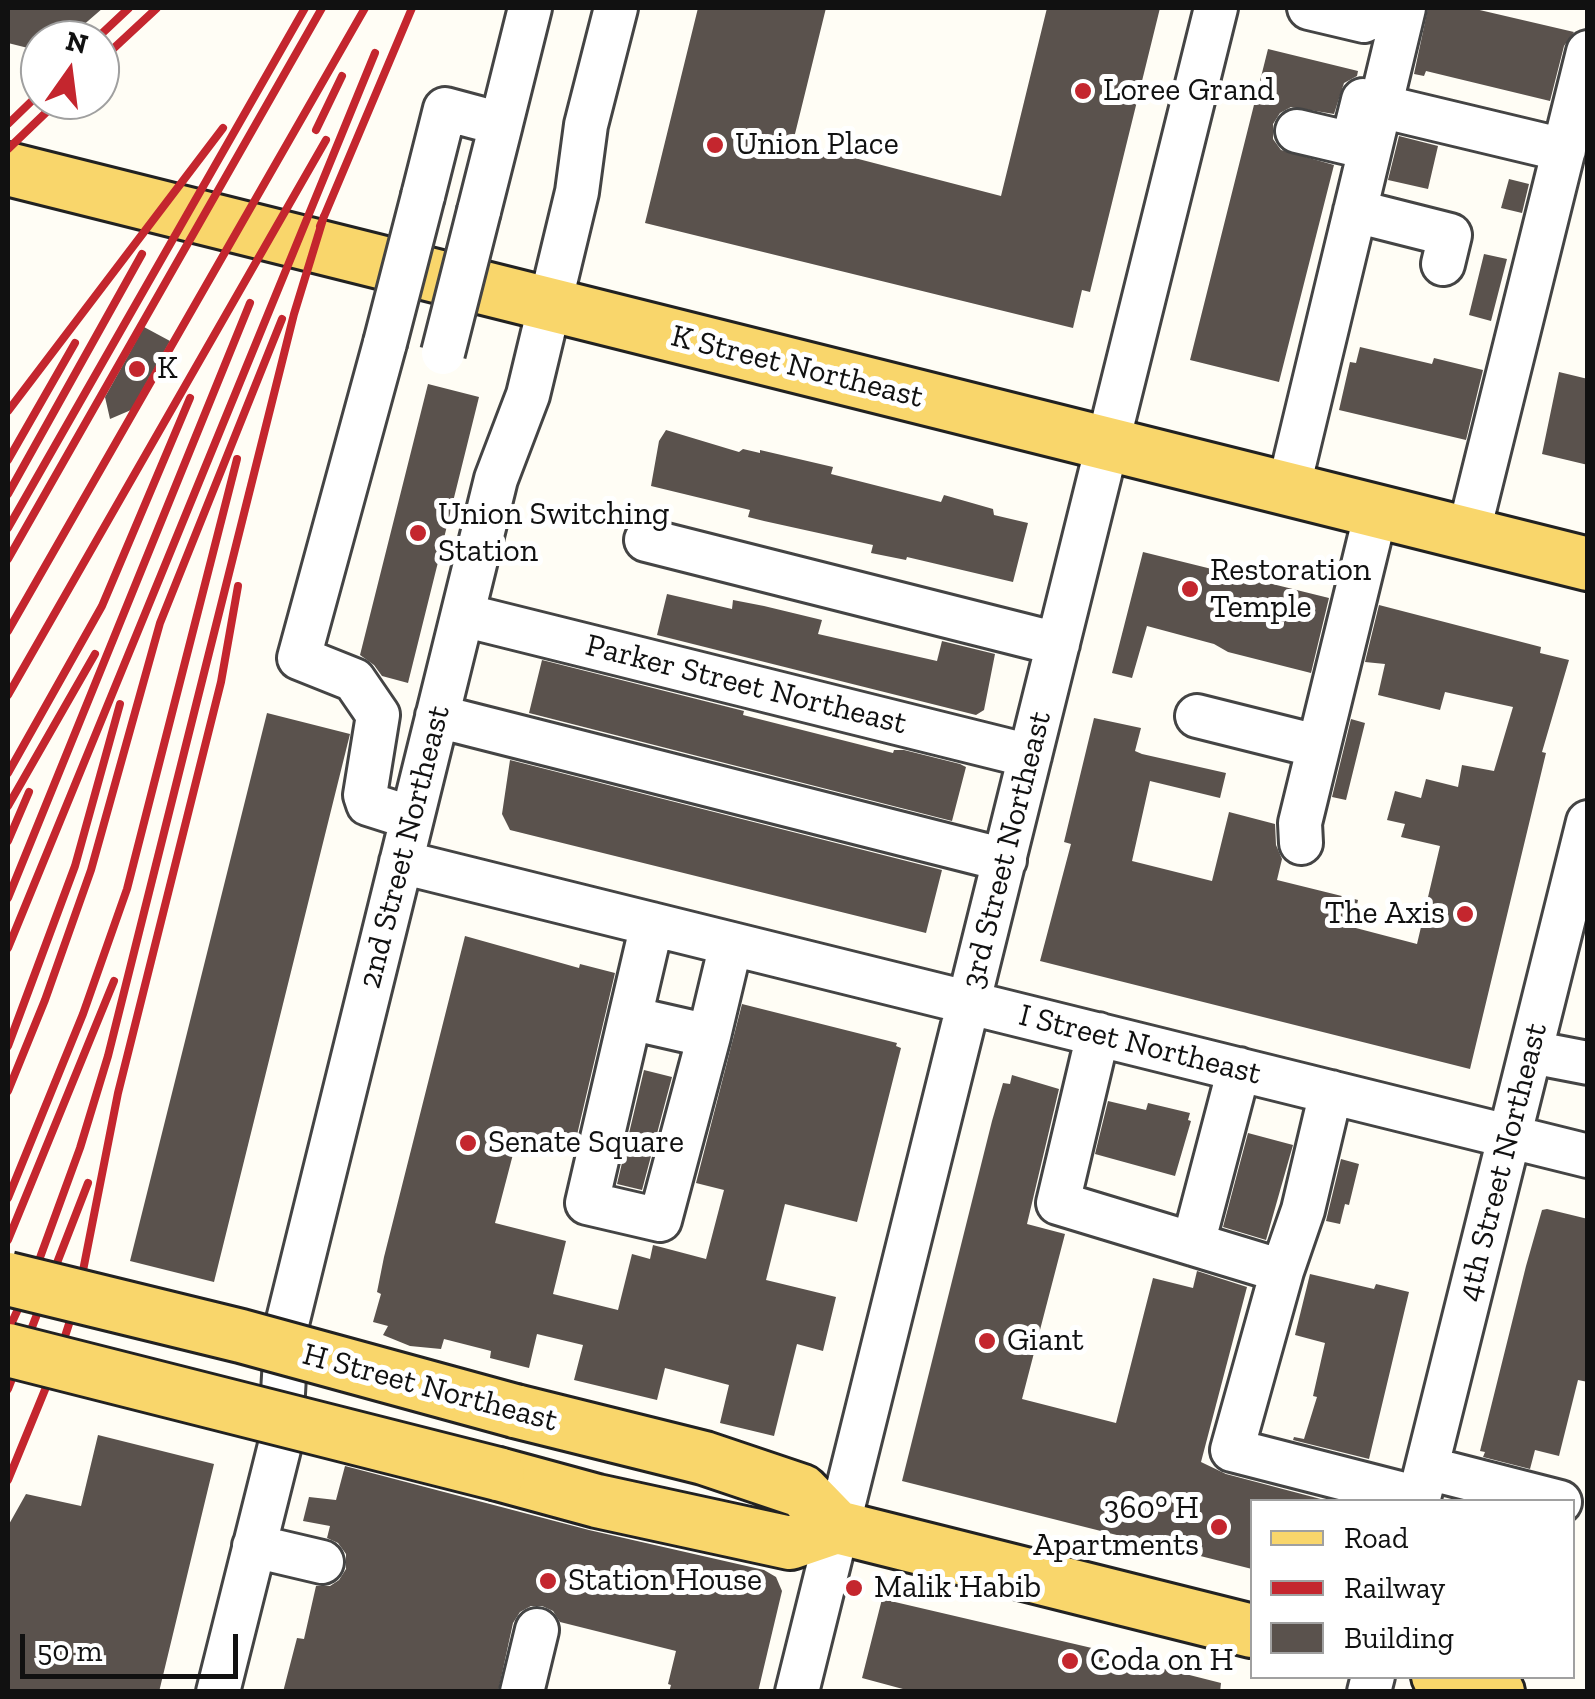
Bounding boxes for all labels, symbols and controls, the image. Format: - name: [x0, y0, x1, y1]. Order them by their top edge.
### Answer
- north arrow: [20, 20, 120, 120]
- text: N: [63, 24, 91, 61]
- place label: Loree Grand: [1103, 72, 1275, 110]
- marker: Loree Grand: [1072, 80, 1094, 102]
- place label: Union Place: [735, 126, 899, 164]
- marker: Union Place: [704, 134, 726, 156]
- street label: K Street Northeast: [667, 317, 927, 417]
- place label: K: [157, 350, 178, 388]
- marker: K: [126, 358, 148, 380]
- place label: Union Switching Station: [438, 496, 669, 571]
- marker: Union Switching Station: [407, 522, 429, 544]
- place label: Restoration Temple: [1210, 552, 1371, 627]
- marker: Restoration Temple: [1179, 578, 1201, 600]
- street label: Parker Street Northeast: [582, 627, 910, 743]
- street label: 2nd Street Northeast: [351, 702, 459, 992]
- street label: 3rd Street Northeast: [954, 707, 1060, 993]
- place label: The Axis: [1325, 895, 1445, 933]
- marker: The Axis: [1454, 903, 1476, 925]
- street label: I Street Northeast: [1015, 996, 1265, 1094]
- street label: 4th Street Northeast: [1450, 1019, 1556, 1305]
- place label: Senate Square: [488, 1124, 684, 1162]
- marker: Senate Square: [457, 1132, 479, 1154]
- place label: Giant: [1007, 1322, 1084, 1360]
- marker: Giant: [976, 1330, 998, 1352]
- street label: H Street Northeast: [299, 1336, 561, 1440]
- place label: 360° H Apartments: [1033, 1490, 1199, 1565]
- legend: [1250, 1499, 1575, 1679]
- marker: 360° H Apartments: [1208, 1516, 1230, 1538]
- text: Road: [1344, 1520, 1409, 1556]
- place label: Station House: [568, 1562, 762, 1600]
- place label: Malik Habib: [874, 1569, 1041, 1607]
- marker: Station House: [537, 1570, 559, 1592]
- text: Railway: [1344, 1570, 1445, 1606]
- marker: Malik Habib: [843, 1577, 865, 1599]
- scale bar: [25, 1614, 242, 1676]
- text: Building: [1344, 1620, 1454, 1656]
- text: 50 m: [37, 1633, 102, 1669]
- place label: Coda on H: [1090, 1642, 1234, 1680]
- marker: Coda on H: [1059, 1650, 1081, 1672]

